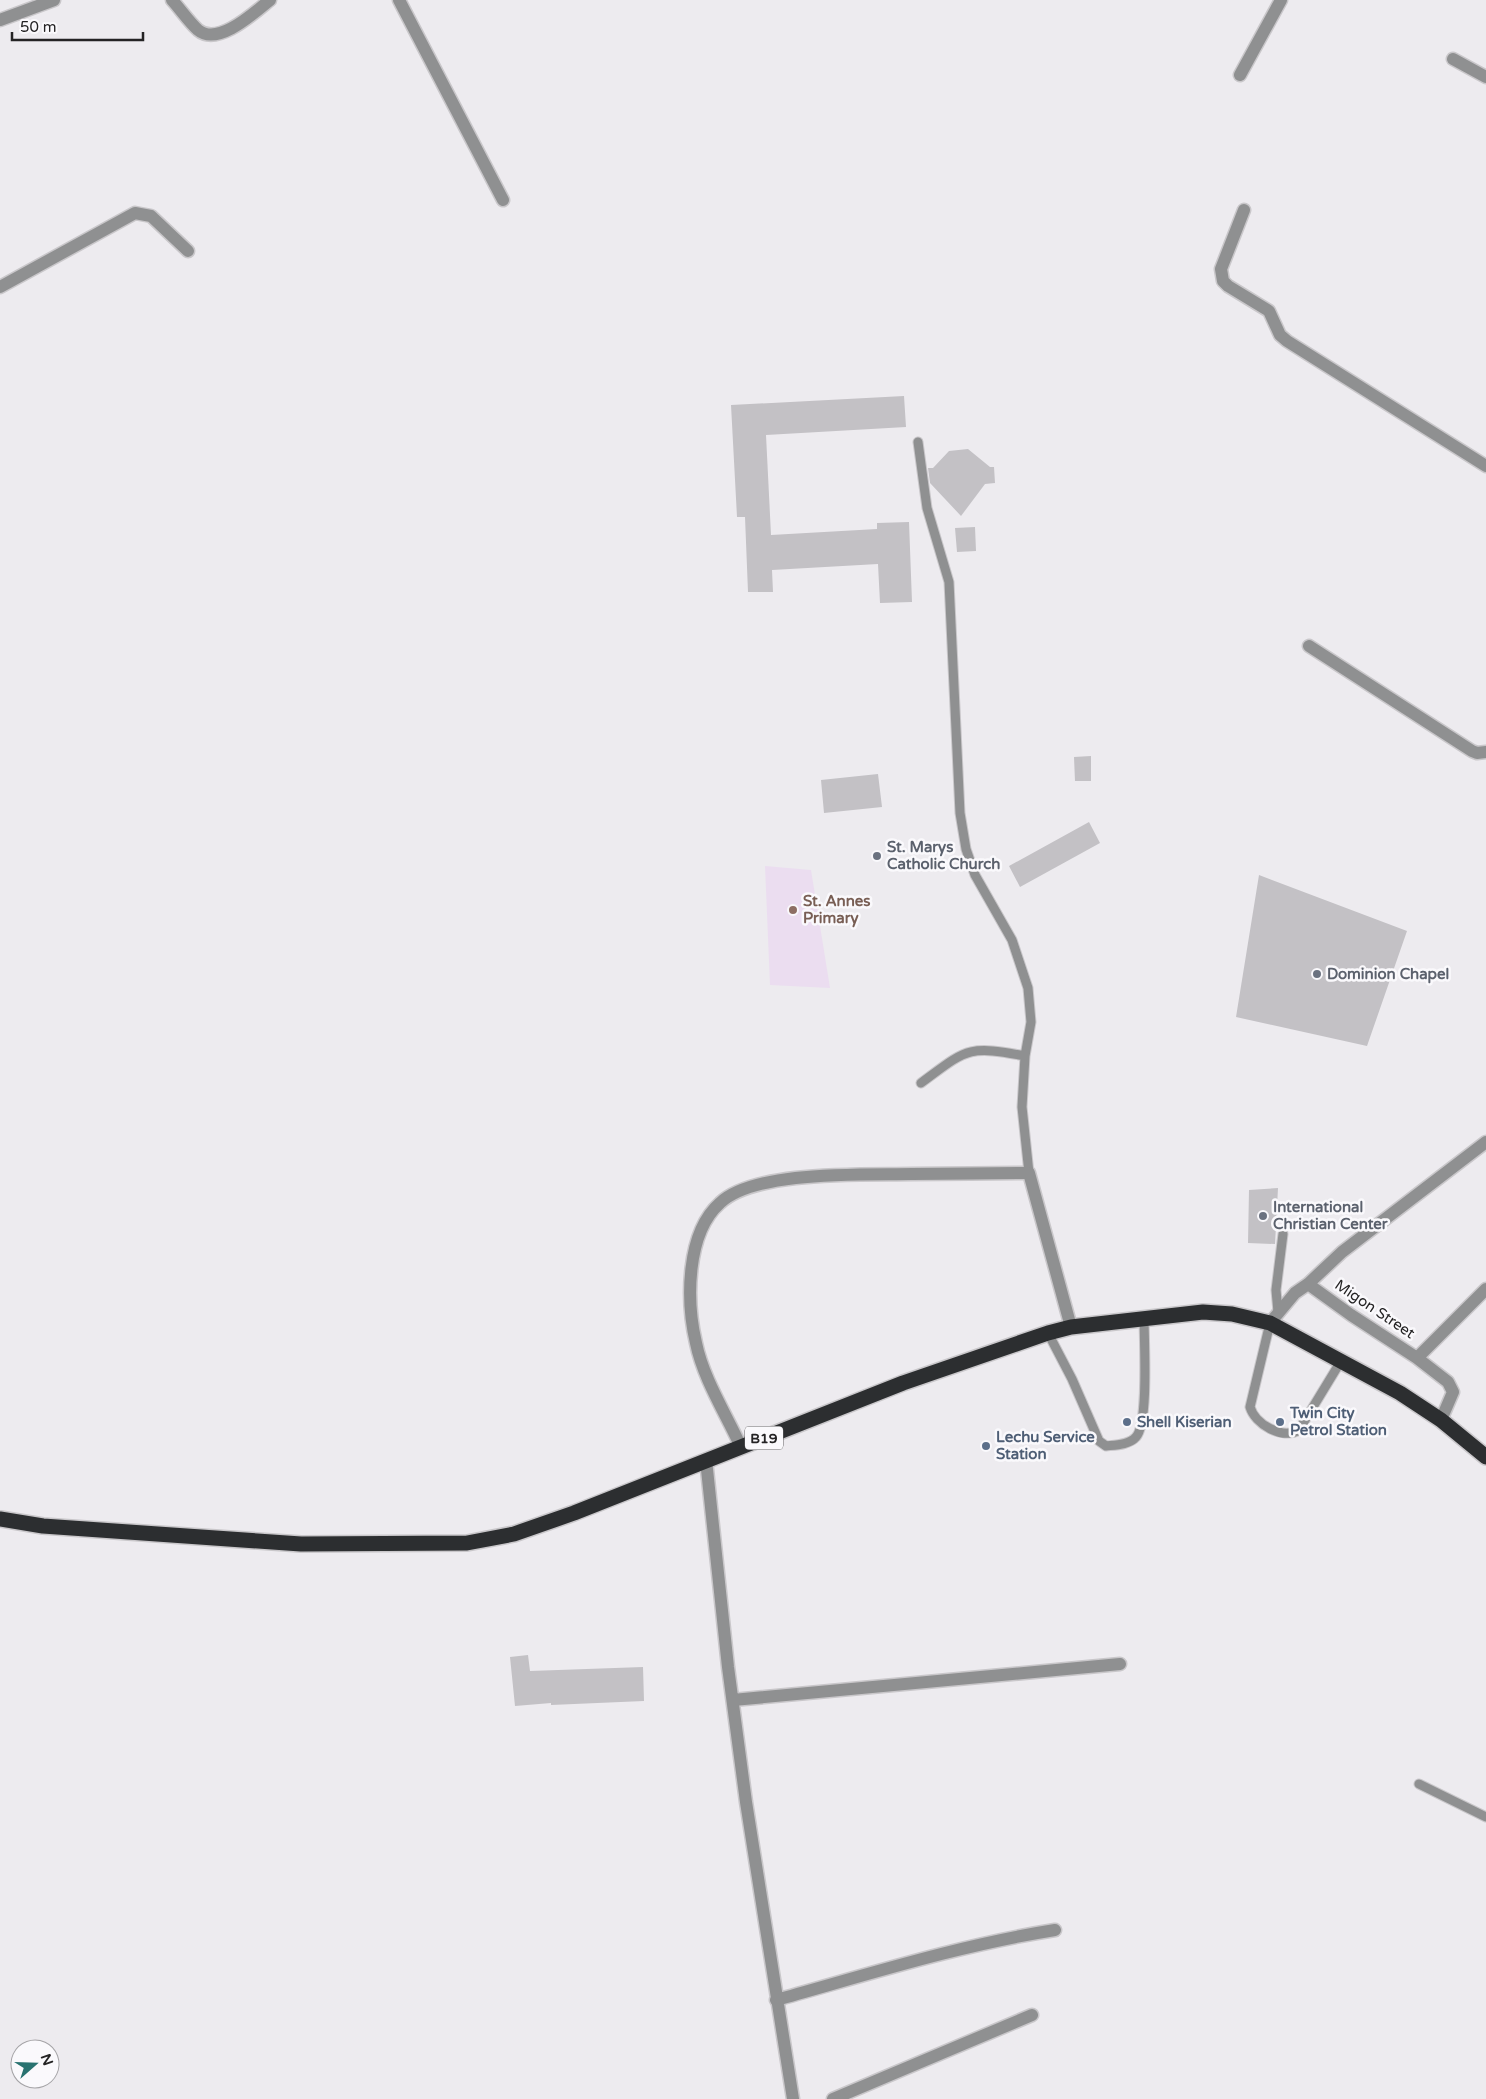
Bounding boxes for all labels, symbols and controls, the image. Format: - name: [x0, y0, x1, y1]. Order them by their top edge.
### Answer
- scale bar: [12, 10, 144, 42]
- text: 50 m: [20, 18, 57, 36]
- place label: St. Marys Catholic Church: [887, 838, 1000, 873]
- marker: St. Marys Catholic Church: [871, 850, 883, 862]
- place label: St. Annes Primary: [803, 892, 871, 928]
- marker: St. Annes Primary: [787, 904, 799, 916]
- place label: Dominion Chapel: [1327, 965, 1449, 984]
- marker: Dominion Chapel: [1311, 968, 1323, 980]
- place label: International Christian Center: [1273, 1198, 1388, 1233]
- marker: International Christian Center: [1257, 1210, 1269, 1222]
- street label: Migon Street: [1332, 1276, 1419, 1342]
- place label: Twin City Petrol Station: [1289, 1404, 1387, 1439]
- place label: Shell Kiserian: [1137, 1413, 1232, 1431]
- marker: Shell Kiserian: [1121, 1416, 1133, 1428]
- marker: Twin City Petrol Station: [1274, 1416, 1286, 1428]
- road number: B19: [745, 1426, 783, 1450]
- place label: Lechu Service Station: [996, 1428, 1095, 1463]
- marker: Lechu Service Station: [980, 1440, 992, 1452]
- north arrow: [10, 2039, 60, 2089]
- text: N: [37, 2052, 57, 2068]

